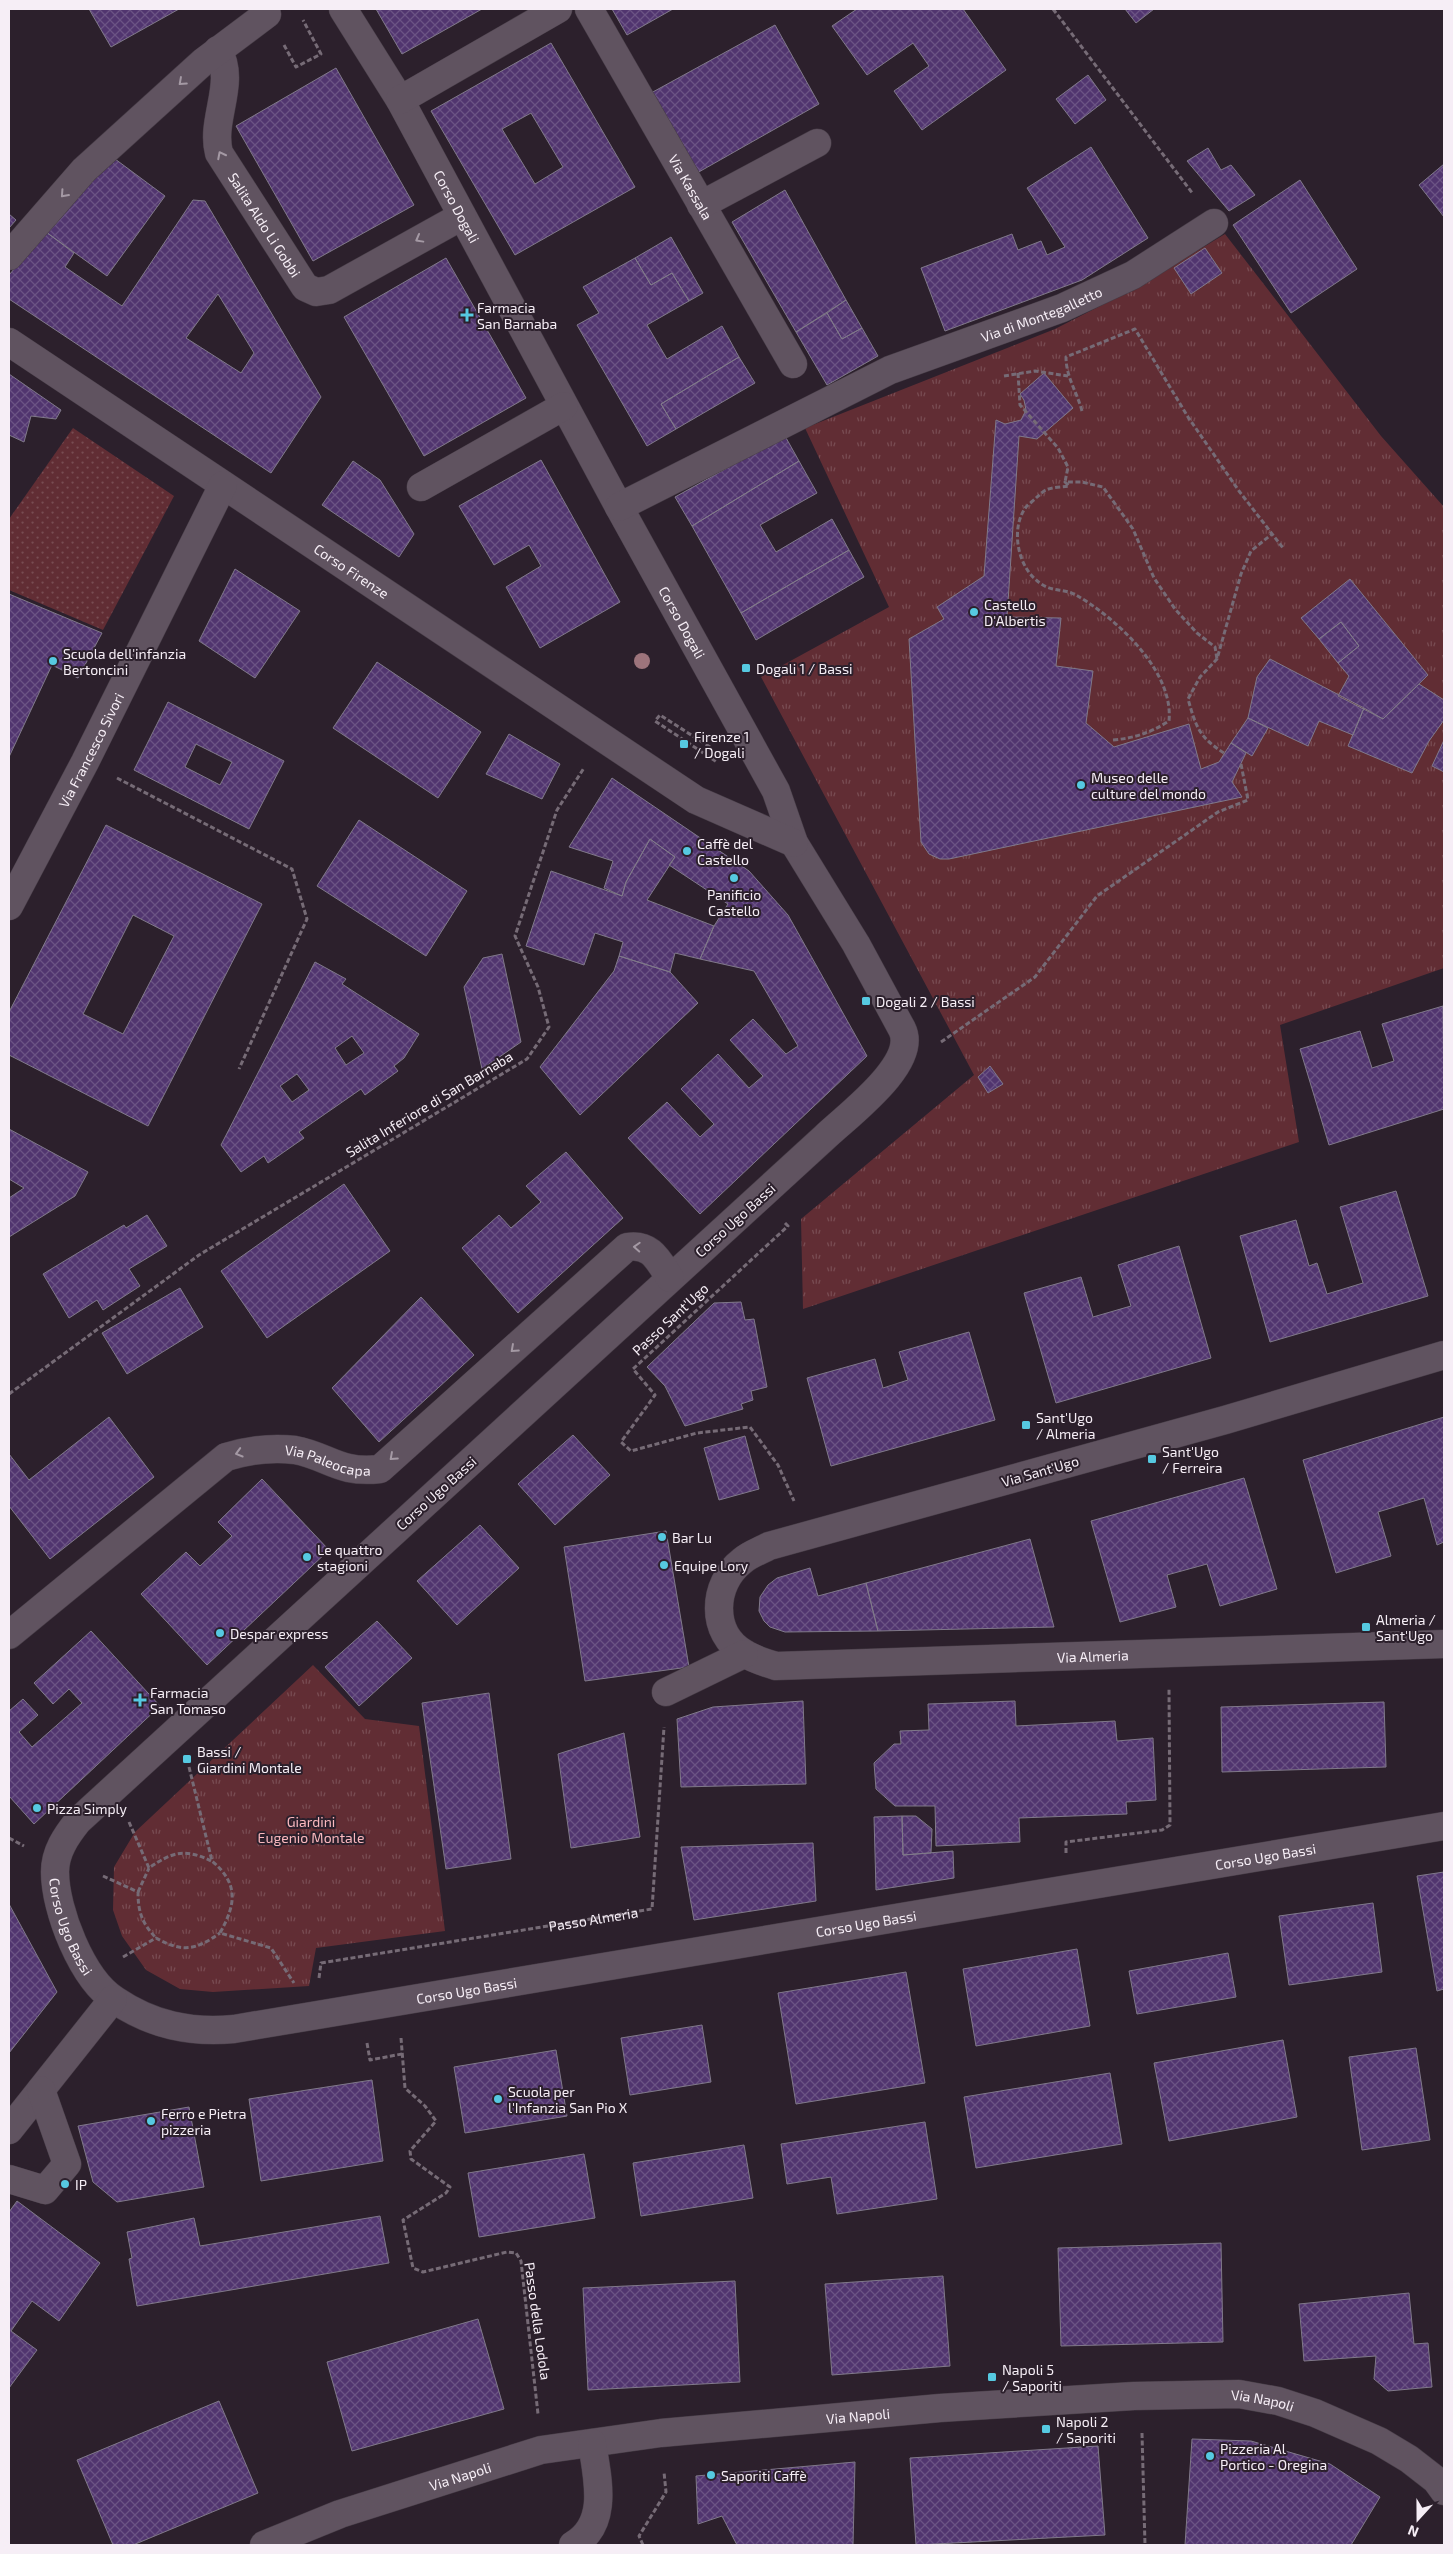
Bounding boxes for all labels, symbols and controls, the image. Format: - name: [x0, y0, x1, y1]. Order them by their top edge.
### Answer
- one-way arrow: [178, 76, 187, 85]
- street label: Via Kassala: [666, 151, 717, 222]
- one-way arrow: [217, 152, 227, 161]
- street label: Corso Dogali: [431, 167, 484, 246]
- street label: Salita Aldo Li Gobbi: [225, 169, 305, 280]
- one-way arrow: [61, 188, 70, 197]
- one-way arrow: [416, 233, 425, 243]
- street label: Via di Montegalletto: [978, 282, 1104, 345]
- place label: Farmacia San Barnaba: [477, 299, 557, 332]
- marker: Farmacia San Barnaba: [461, 309, 473, 321]
- street label: Corso Firenze: [311, 539, 393, 602]
- street label: Corso Dogali: [656, 583, 709, 661]
- place label: Castello D'Albertis: [984, 596, 1046, 629]
- marker: Castello D'Albertis: [968, 606, 980, 618]
- place label: Scuola dell'infanzia Bertoncini: [63, 645, 186, 678]
- marker: Scuola dell'infanzia Bertoncini: [47, 655, 59, 667]
- place label: Dogali 1 / Bassi: [756, 660, 853, 677]
- marker: Dogali 1 / Bassi: [740, 662, 752, 674]
- street label: Via Francesco Sivori: [54, 690, 127, 810]
- place label: Firenze 1 / Dogali: [694, 728, 749, 761]
- marker: Firenze 1 / Dogali: [678, 738, 690, 750]
- place label: Museo delle culture del mondo: [1091, 769, 1206, 802]
- marker: Museo delle culture del mondo: [1075, 779, 1087, 791]
- place label: Caffè del Castello: [697, 835, 754, 868]
- marker: Caffè del Castello: [681, 845, 693, 857]
- marker: Panificio Castello: [728, 872, 740, 884]
- place label: Panificio Castello: [707, 886, 761, 919]
- place label: Dogali 2 / Bassi: [876, 993, 975, 1010]
- marker: Dogali 2 / Bassi: [860, 995, 872, 1007]
- street label: Salita Inferiore di San Barnaba: [342, 1047, 516, 1161]
- street label: Corso Ugo Bassi: [691, 1180, 779, 1260]
- one-way arrow: [632, 1242, 640, 1253]
- street label: Passo Sant'Ugo: [628, 1279, 712, 1359]
- one-way arrow: [510, 1343, 519, 1352]
- place label: Sant'Ugo / Almeria: [1036, 1409, 1095, 1442]
- marker: Sant'Ugo / Almeria: [1020, 1419, 1032, 1431]
- street label: Via Paleocapa: [284, 1441, 371, 1478]
- place label: Sant'Ugo / Ferreira: [1162, 1443, 1223, 1476]
- one-way arrow: [235, 1448, 244, 1458]
- one-way arrow: [389, 1452, 398, 1461]
- street label: Via Sant'Ugo: [999, 1452, 1081, 1490]
- street label: Corso Ugo Bassi: [392, 1453, 480, 1533]
- marker: Sant'Ugo / Ferreira: [1146, 1453, 1158, 1465]
- place label: Bar Lu: [672, 1529, 712, 1546]
- marker: Bar Lu: [656, 1531, 668, 1543]
- place label: Le quattro stagioni: [317, 1541, 383, 1574]
- marker: Le quattro stagioni: [301, 1551, 313, 1563]
- place label: Equipe Lory: [674, 1557, 749, 1574]
- marker: Equipe Lory: [658, 1559, 670, 1571]
- place label: Almeria / Sant'Ugo: [1376, 1611, 1436, 1644]
- marker: Almeria / Sant'Ugo: [1360, 1621, 1372, 1633]
- place label: Despar express: [230, 1625, 328, 1642]
- marker: Despar express: [214, 1627, 226, 1639]
- street label: Via Almeria: [1056, 1646, 1129, 1665]
- place label: Farmacia San Tomaso: [150, 1684, 226, 1717]
- marker: Farmacia San Tomaso: [134, 1694, 146, 1706]
- place label: Bassi / Giardini Montale: [197, 1743, 302, 1776]
- marker: Bassi / Giardini Montale: [181, 1753, 193, 1765]
- place label: Pizza Simply: [47, 1800, 127, 1817]
- marker: Pizza Simply: [31, 1802, 43, 1814]
- park label: Giardini Eugenio Montale: [258, 1813, 364, 1846]
- street label: Corso Ugo Bassi: [1214, 1839, 1317, 1873]
- street label: Corso Ugo Bassi: [47, 1877, 97, 1978]
- street label: Passo Almeria: [547, 1903, 639, 1934]
- street label: Corso Ugo Bassi: [814, 1906, 918, 1940]
- street label: Corso Ugo Bassi: [415, 1973, 518, 2007]
- place label: Scuola per l'Infanzia San Pio X: [508, 2083, 628, 2116]
- marker: Scuola per l'Infanzia San Pio X: [492, 2093, 504, 2105]
- place label: Ferro e Pietra pizzeria: [161, 2105, 246, 2138]
- marker: Ferro e Pietra pizzeria: [145, 2115, 157, 2127]
- place label: IP: [75, 2176, 87, 2193]
- marker: IP: [59, 2178, 71, 2190]
- street label: Passo della Lodola: [521, 2261, 555, 2381]
- place label: Napoli 5 / Saporiti: [1002, 2361, 1062, 2394]
- marker: Napoli 5 / Saporiti: [986, 2371, 998, 2383]
- street label: Via Napoli: [1231, 2385, 1297, 2414]
- street label: Via Napoli: [825, 2404, 891, 2427]
- place label: Napoli 2 / Saporiti: [1056, 2413, 1116, 2446]
- marker: Napoli 2 / Saporiti: [1040, 2423, 1052, 2435]
- place label: Pizzeria Al Portico - Oregina: [1220, 2440, 1327, 2473]
- marker: Pizzeria Al Portico - Oregina: [1204, 2450, 1216, 2462]
- street label: Via Napoli: [427, 2458, 493, 2494]
- place label: Saporiti Caffè: [721, 2467, 807, 2484]
- marker: Saporiti Caffè: [705, 2469, 717, 2481]
- north arrow: [1393, 2494, 1443, 2544]
- text: N: [1405, 2522, 1421, 2541]

